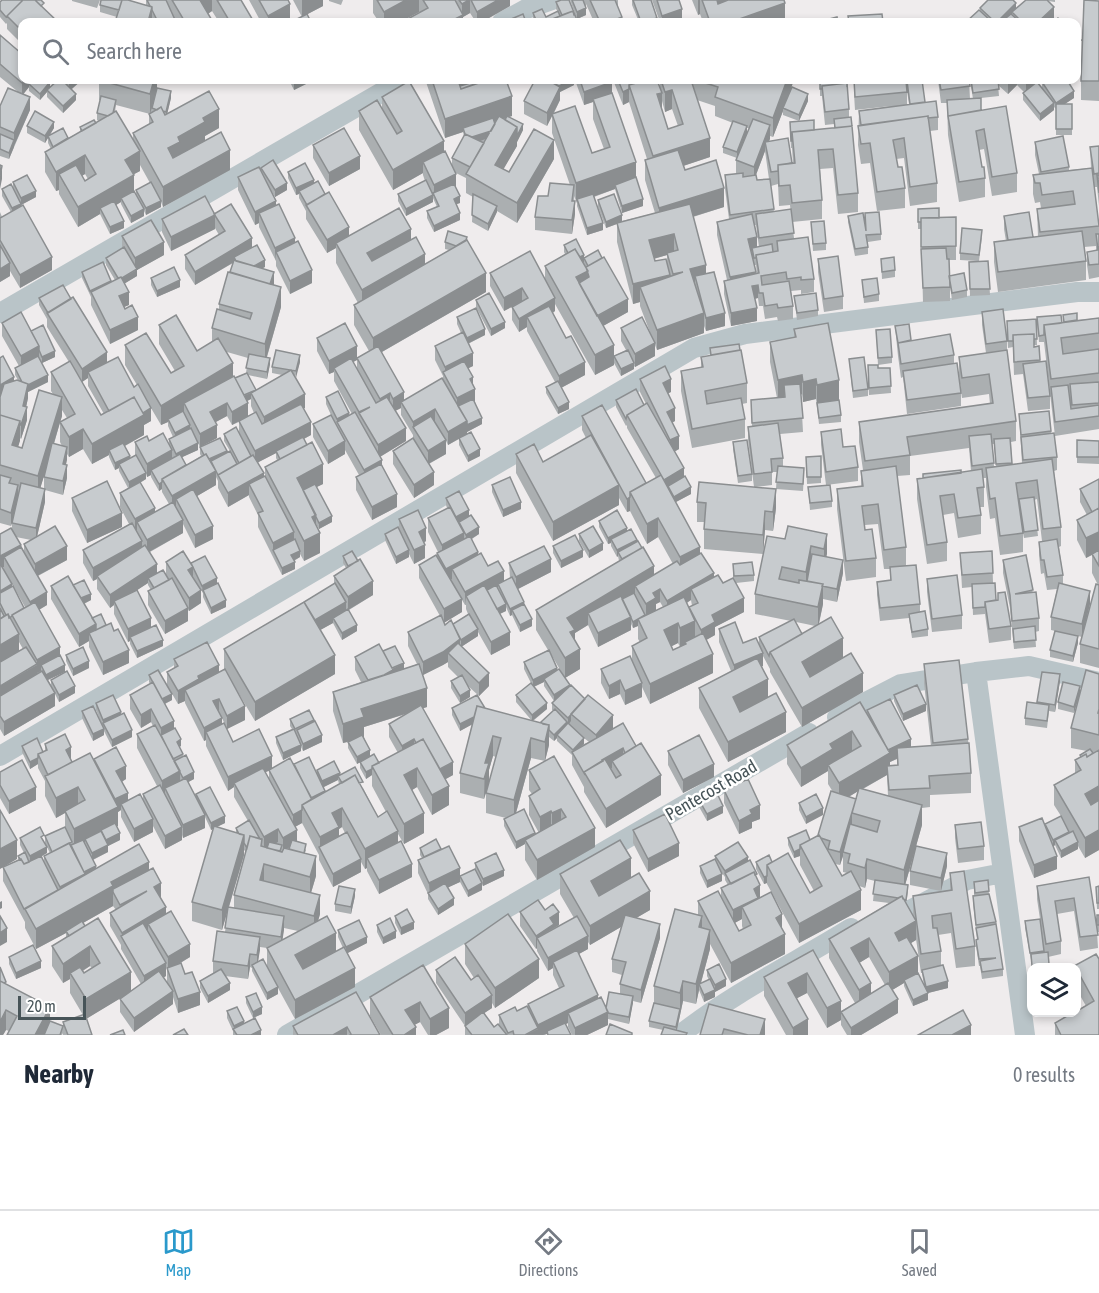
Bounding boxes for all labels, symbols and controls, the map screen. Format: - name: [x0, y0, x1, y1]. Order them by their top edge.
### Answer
- search box: [18, 18, 1081, 84]
- icon: search: [39, 35, 72, 68]
- text: Search here: [87, 38, 182, 64]
- street label: Pentecost Road: [662, 755, 760, 825]
- map controls: [1027, 963, 1081, 1017]
- button: layers: [1027, 963, 1081, 1017]
- scale bar: [18, 993, 86, 1020]
- text: 20 m: [27, 997, 56, 1015]
- text: Nearby: [24, 1059, 94, 1089]
- text: 0 results: [1013, 1063, 1075, 1086]
- tab: Map: [162, 1225, 195, 1279]
- tab: Directions: [518, 1225, 578, 1279]
- tab: Saved: [902, 1225, 937, 1279]

